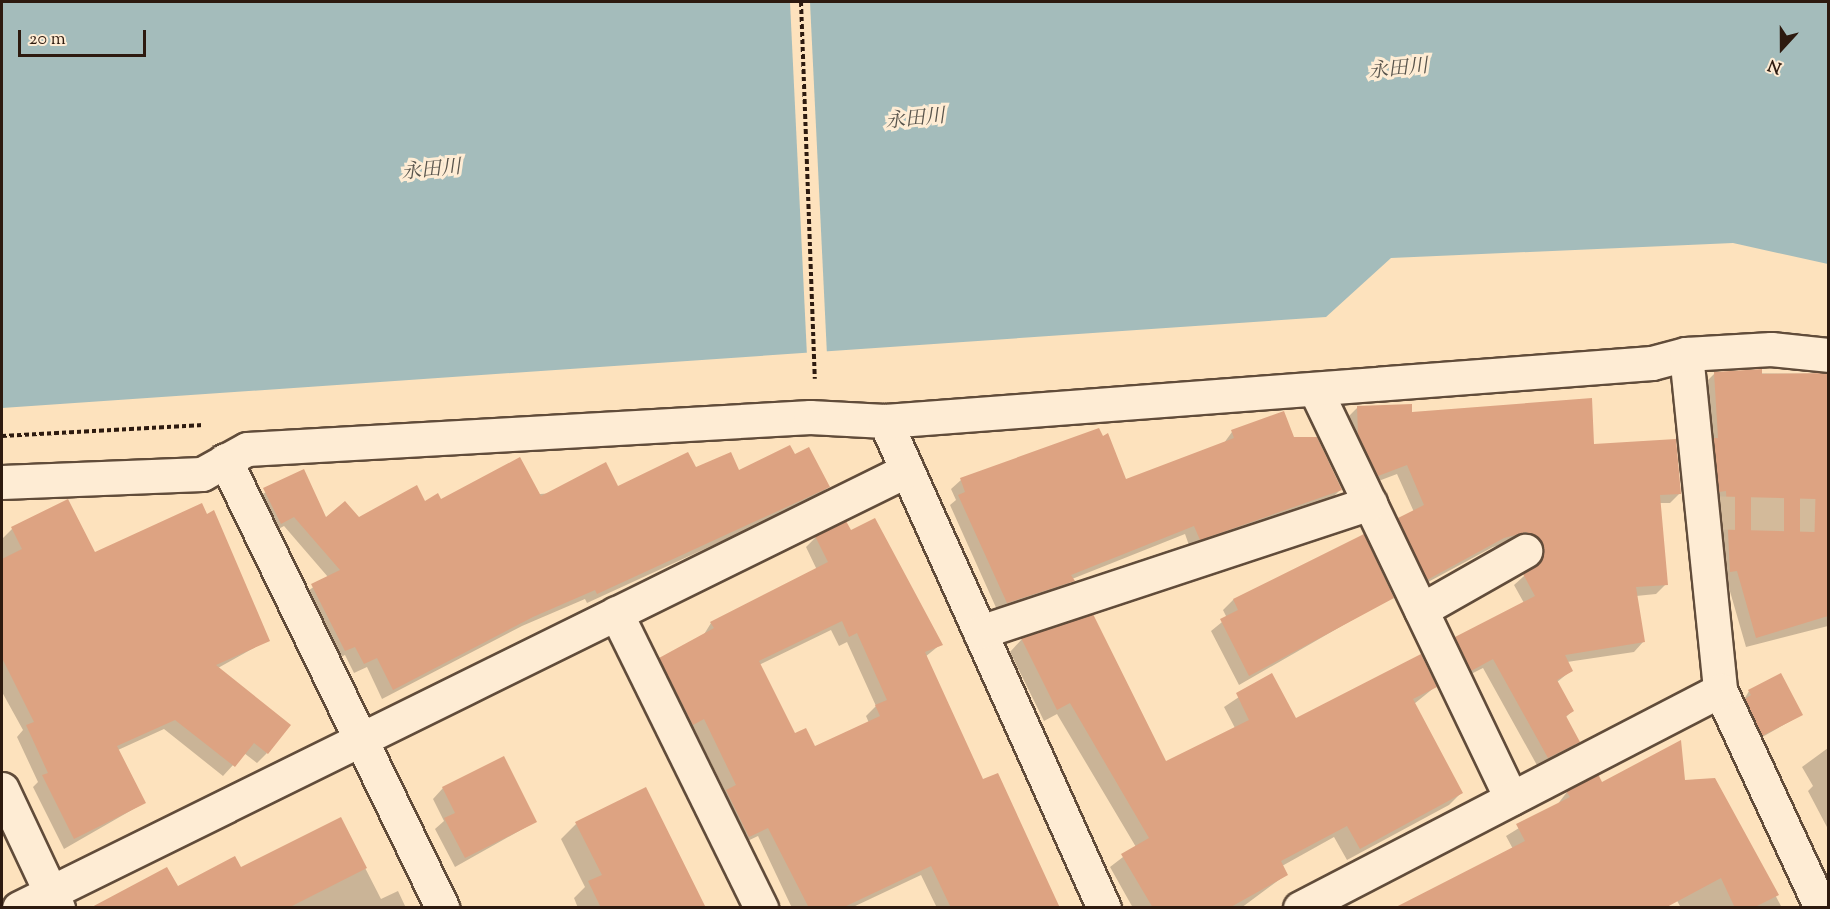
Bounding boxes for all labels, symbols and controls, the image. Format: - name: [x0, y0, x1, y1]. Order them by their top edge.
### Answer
- scale bar: [21, 18, 148, 56]
- north arrow: [1752, 18, 1812, 78]
- text: 20 m: [29, 27, 66, 53]
- text: N: [1765, 52, 1785, 78]
- water label: 永田川: [1367, 55, 1429, 85]
- water label: 永田川: [884, 105, 946, 135]
- water label: 永田川: [400, 156, 462, 186]

